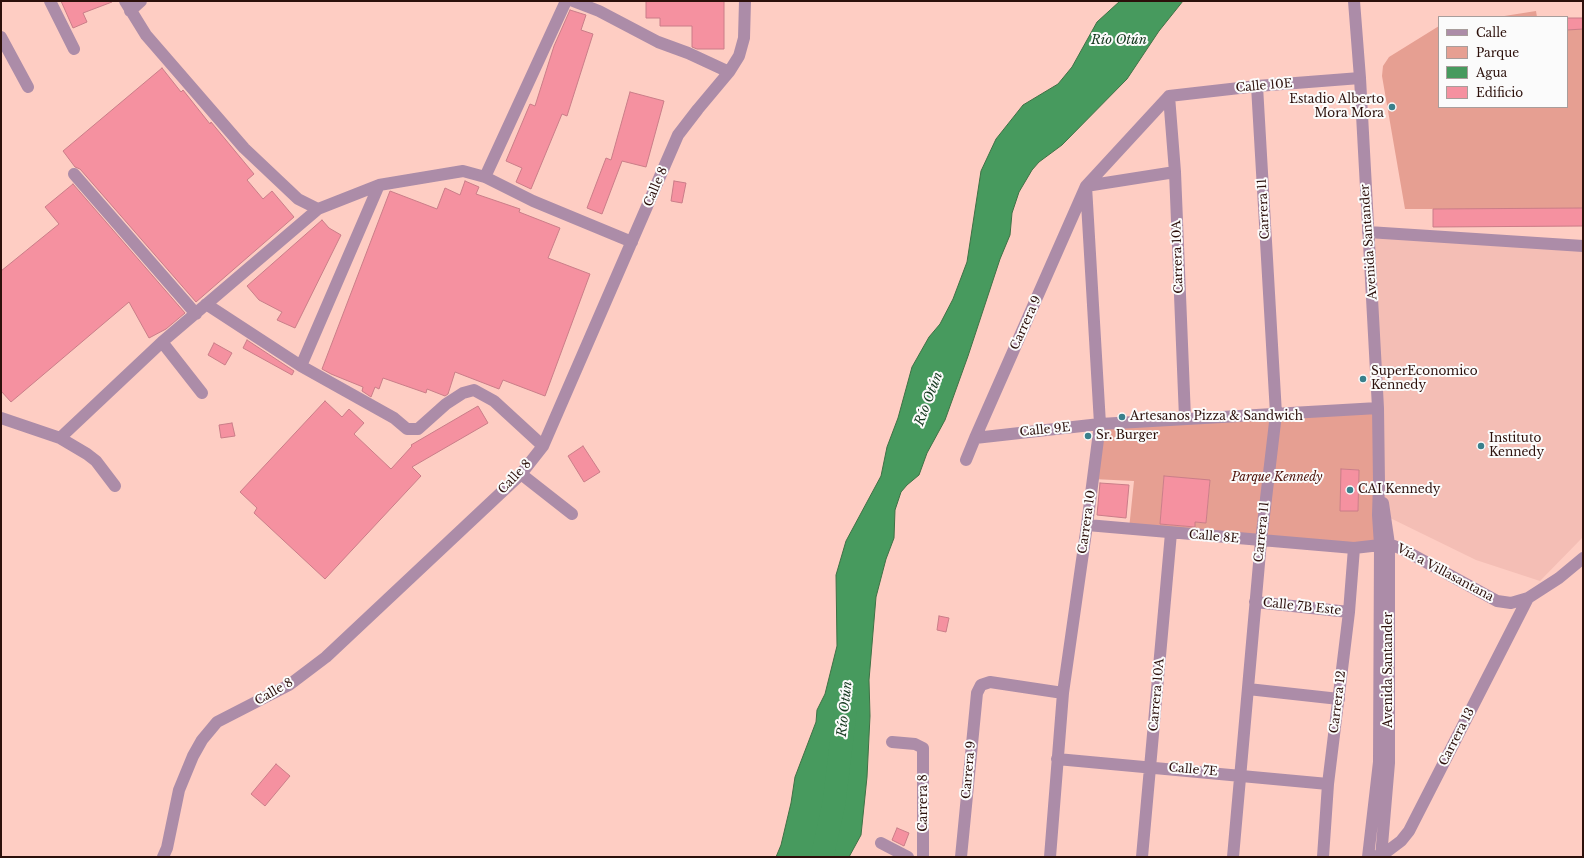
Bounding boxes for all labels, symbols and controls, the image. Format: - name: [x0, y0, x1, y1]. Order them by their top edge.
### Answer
- legend: [1438, 16, 1568, 108]
- text: Calle: [1476, 25, 1507, 40]
- water label: Río Otún: [1091, 32, 1147, 48]
- text: Parque: [1476, 45, 1519, 60]
- text: Agua: [1476, 65, 1507, 80]
- street label: Calle 10E: [1235, 76, 1293, 96]
- text: Edificio: [1476, 85, 1523, 100]
- place label: Estadio Alberto Mora Mora: [1289, 93, 1384, 121]
- marker: Estadio Alberto Mora Mora: [1387, 102, 1397, 112]
- street label: Calle 8: [641, 165, 671, 209]
- street label: Carrera 11: [1255, 178, 1273, 240]
- street label: Avenida Santander: [1358, 184, 1380, 300]
- street label: Carrera 10A: [1170, 220, 1186, 294]
- street label: Carrera 9: [1008, 294, 1044, 352]
- place label: SuperEconomico Kennedy: [1371, 365, 1478, 393]
- water label: Río Otún: [912, 370, 946, 428]
- marker: SuperEconomico Kennedy: [1358, 374, 1368, 384]
- place label: Artesanos Pizza & Sandwich: [1130, 410, 1303, 424]
- marker: Artesanos Pizza & Sandwich: [1117, 412, 1127, 422]
- street label: Calle 9E: [1019, 420, 1071, 440]
- place label: Sr. Burger: [1096, 429, 1158, 443]
- marker: Sr. Burger: [1083, 431, 1093, 441]
- place label: Instituto Kennedy: [1489, 432, 1544, 460]
- marker: Instituto Kennedy: [1476, 441, 1486, 451]
- street label: Calle 8: [496, 457, 534, 497]
- park label: Parque Kennedy: [1232, 471, 1322, 485]
- place label: CAI Kennedy: [1358, 483, 1440, 497]
- marker: CAI Kennedy: [1345, 485, 1355, 495]
- street label: Carrera 10: [1075, 489, 1099, 555]
- street label: Carrera 11: [1252, 501, 1272, 563]
- street label: Calle 8E: [1188, 528, 1240, 546]
- street label: Vía a Villasantana: [1394, 541, 1496, 605]
- street label: Calle 7B Este: [1262, 596, 1342, 618]
- street label: Avenida Santander: [1382, 612, 1396, 728]
- street label: Carrera 10A: [1147, 658, 1167, 732]
- street label: Carrera 12: [1327, 670, 1349, 734]
- street label: Calle 8: [252, 675, 296, 709]
- water label: Río Otún: [834, 680, 856, 738]
- street label: Carrera 13: [1436, 706, 1478, 768]
- street label: Carrera 9: [959, 740, 979, 800]
- street label: Calle 7E: [1168, 761, 1218, 779]
- street label: Carrera 8: [917, 774, 931, 832]

